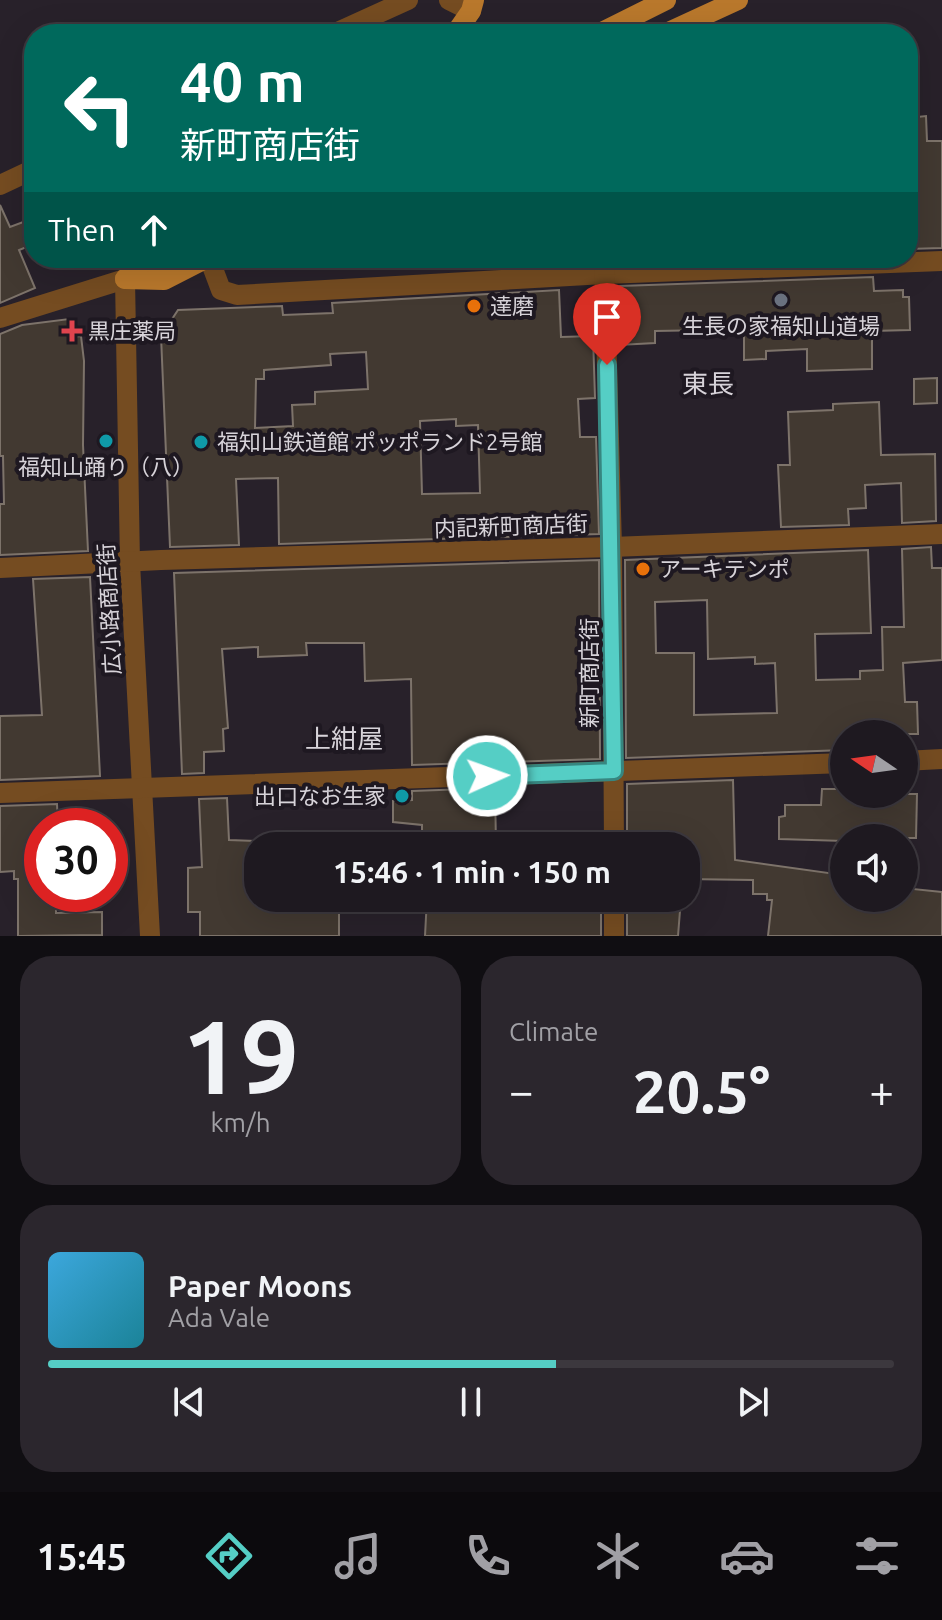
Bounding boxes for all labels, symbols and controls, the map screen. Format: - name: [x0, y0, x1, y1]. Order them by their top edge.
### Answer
- text: 40 m: [180, 50, 305, 113]
- icon: left: [48, 56, 152, 160]
- text: 新町商店街: [180, 124, 360, 165]
- icon: ahead: [132, 208, 176, 252]
- text: Then: [48, 213, 116, 247]
- pin: [573, 283, 641, 365]
- marker: 生長の家福知山道場: [772, 291, 790, 309]
- place label: 達磨: [490, 293, 534, 318]
- icon: arrive: [585, 295, 629, 339]
- marker: 達磨: [465, 297, 483, 315]
- place label: 生長の家福知山道場: [682, 313, 880, 338]
- place label: 黒庄薬局: [88, 318, 176, 343]
- marker: 黒庄薬局: [63, 322, 81, 340]
- district label: 東長: [682, 369, 734, 398]
- place label: 福知山鉄道館 ポッポランド2号館: [217, 429, 542, 454]
- marker: 福知山踊り（八）: [97, 432, 115, 450]
- marker: 福知山鉄道館 ポッポランド2号館: [192, 433, 210, 451]
- place label: 福知山踊り（八）: [18, 454, 194, 479]
- street label: 内記新町商店街: [434, 510, 588, 541]
- street label: 広小路商店街: [93, 542, 124, 676]
- place label: アーキテンポ: [659, 556, 790, 581]
- marker: アーキテンポ: [634, 560, 652, 578]
- street label: 新町商店街: [576, 618, 601, 728]
- north arrow: [830, 720, 918, 808]
- map controls: [830, 720, 918, 912]
- district label: 上紺屋: [305, 724, 383, 753]
- position arrow: [445, 734, 529, 818]
- place label: 出口なお生家: [254, 783, 386, 808]
- marker: 出口なお生家: [393, 787, 411, 805]
- speed limit sign: 30: [24, 808, 128, 912]
- button: sound: [830, 824, 918, 912]
- text: 15:46 · 1 min · 150 m: [333, 855, 611, 889]
- text: 19: [182, 997, 299, 1114]
- text: Climate: [509, 1017, 598, 1046]
- text: 20.5°: [633, 1057, 770, 1124]
- text: −: [509, 1066, 534, 1115]
- text: +: [869, 1066, 894, 1115]
- text: km/h: [210, 1108, 271, 1137]
- text: Paper Moons: [168, 1269, 352, 1303]
- text: Ada Vale: [168, 1303, 270, 1332]
- icon: previous: [167, 1380, 211, 1424]
- icon: pause: [449, 1380, 493, 1424]
- icon: next: [731, 1380, 775, 1424]
- icon: directions: [201, 1528, 257, 1584]
- icon: music: [330, 1528, 386, 1584]
- icon: phone: [460, 1528, 516, 1584]
- icon: climate: [590, 1528, 646, 1584]
- icon: car: [719, 1528, 775, 1584]
- icon: filters: [849, 1528, 905, 1584]
- text: 15:45: [37, 1536, 127, 1577]

